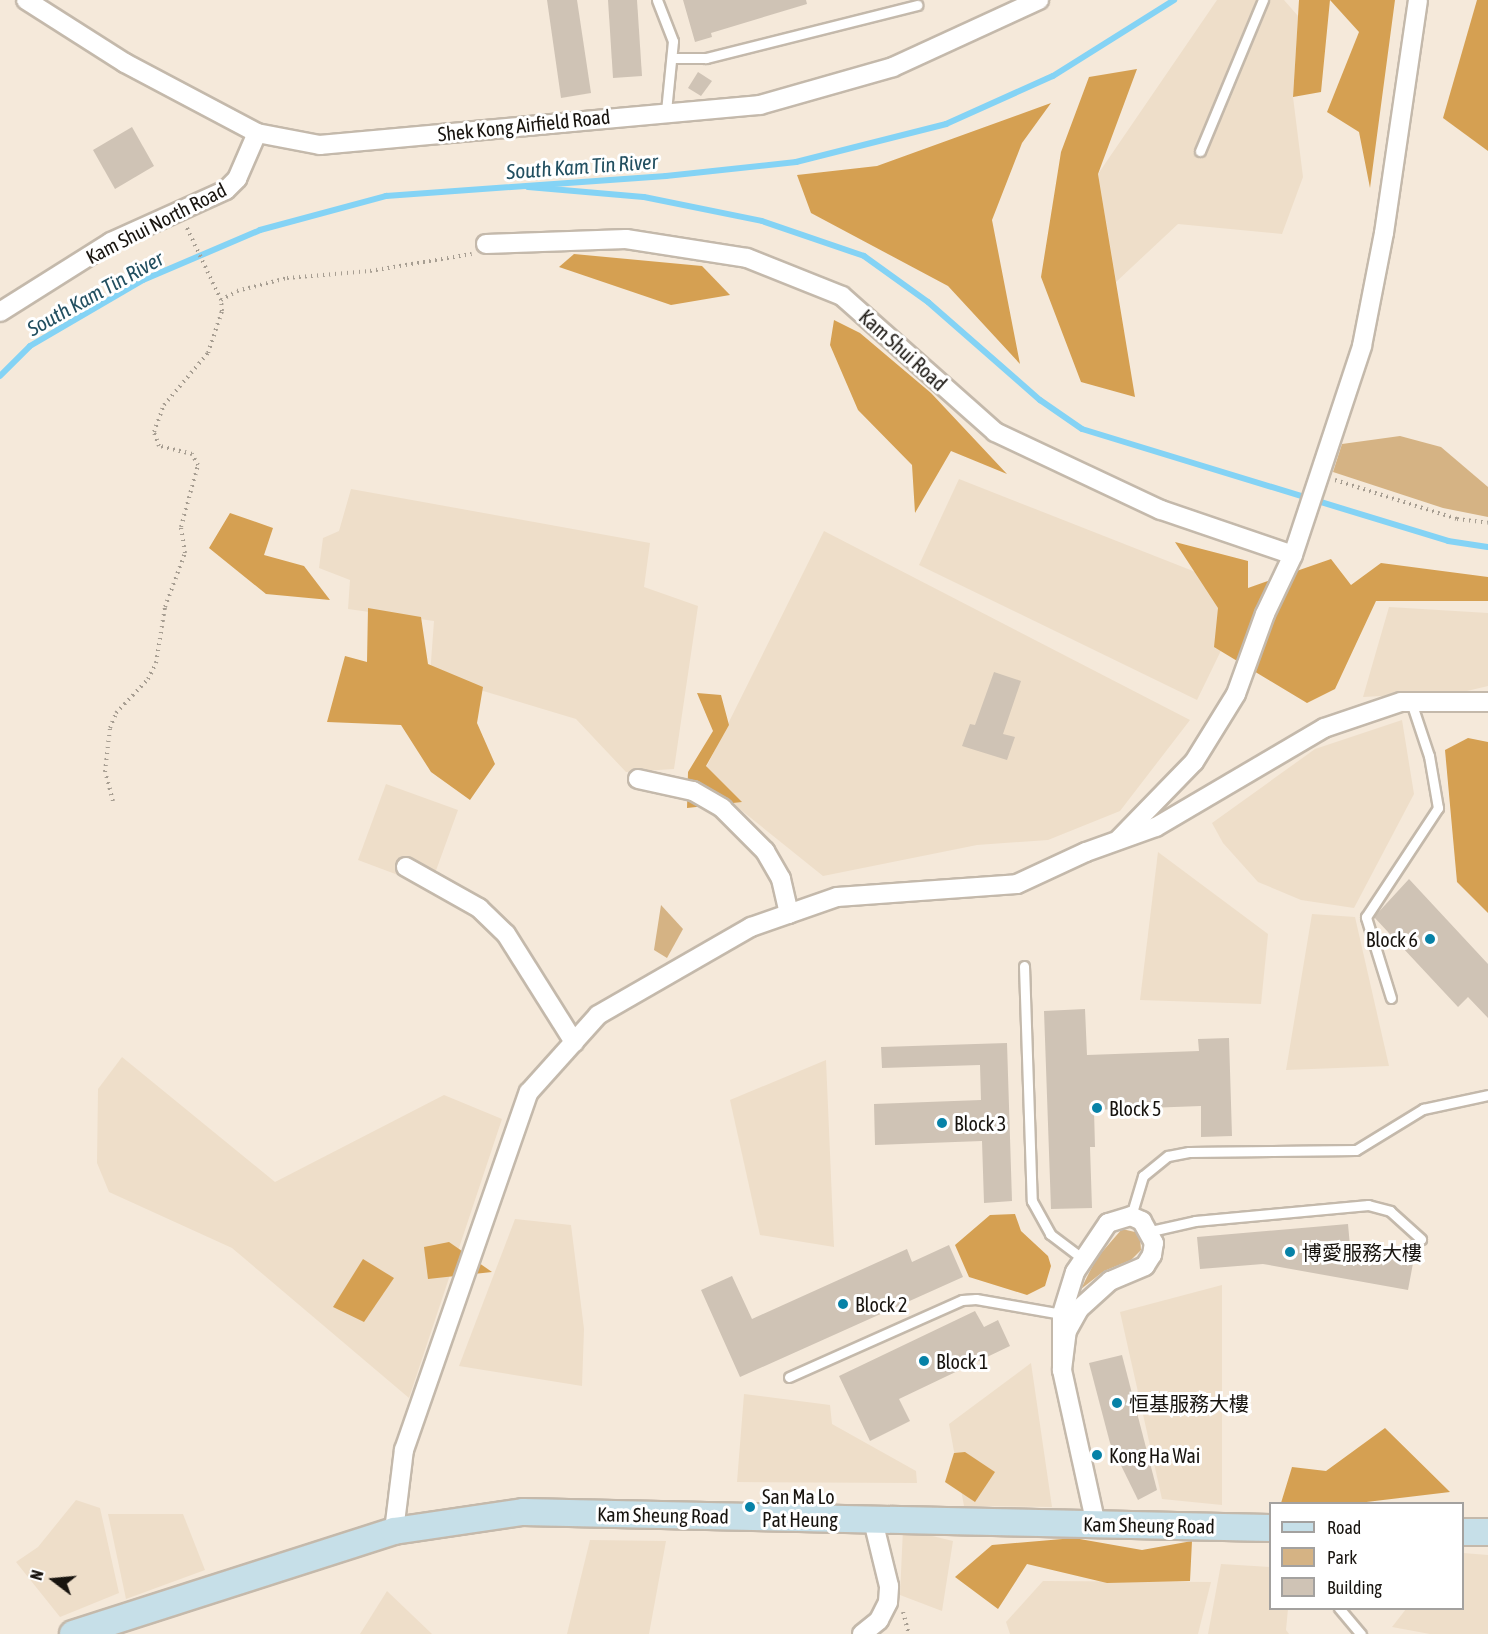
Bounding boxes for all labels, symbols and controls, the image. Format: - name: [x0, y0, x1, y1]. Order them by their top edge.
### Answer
- street label: Shek Kong Airfield Road: [437, 104, 611, 146]
- water label: South Kam Tin River: [505, 148, 659, 184]
- street label: Kam Shui North Road: [82, 177, 230, 269]
- water label: South Kam Tin River: [23, 245, 167, 341]
- street label: Kam Shui Road: [854, 305, 952, 395]
- place label: Block 6: [1366, 927, 1418, 951]
- marker: Block 6: [1423, 932, 1437, 946]
- place label: Block 5: [1109, 1096, 1161, 1120]
- marker: Block 5: [1090, 1101, 1104, 1115]
- place label: Block 3: [954, 1111, 1006, 1135]
- marker: Block 3: [935, 1116, 949, 1130]
- place label: 博愛服務大樓: [1302, 1240, 1422, 1264]
- marker: 博愛服務大樓: [1283, 1245, 1297, 1259]
- place label: Block 2: [855, 1292, 907, 1316]
- marker: Block 2: [836, 1297, 850, 1311]
- place label: Block 1: [936, 1349, 988, 1373]
- marker: Block 1: [917, 1354, 931, 1368]
- place label: 恒基服務大樓: [1129, 1391, 1249, 1415]
- marker: 恒基服務大樓: [1110, 1396, 1124, 1410]
- place label: Kong Ha Wai: [1109, 1443, 1200, 1467]
- marker: Kong Ha Wai: [1090, 1448, 1104, 1462]
- place label: San Ma Lo Pat Heung: [762, 1484, 838, 1531]
- marker: San Ma Lo Pat Heung: [743, 1500, 757, 1514]
- street label: Kam Sheung Road: [597, 1502, 729, 1528]
- legend: [1269, 1502, 1464, 1610]
- street label: Kam Sheung Road: [1083, 1512, 1215, 1538]
- text: Road: [1327, 1517, 1361, 1538]
- text: Park: [1327, 1547, 1357, 1568]
- north arrow: [24, 1550, 84, 1610]
- text: N: [27, 1568, 47, 1582]
- text: Building: [1327, 1577, 1382, 1598]

